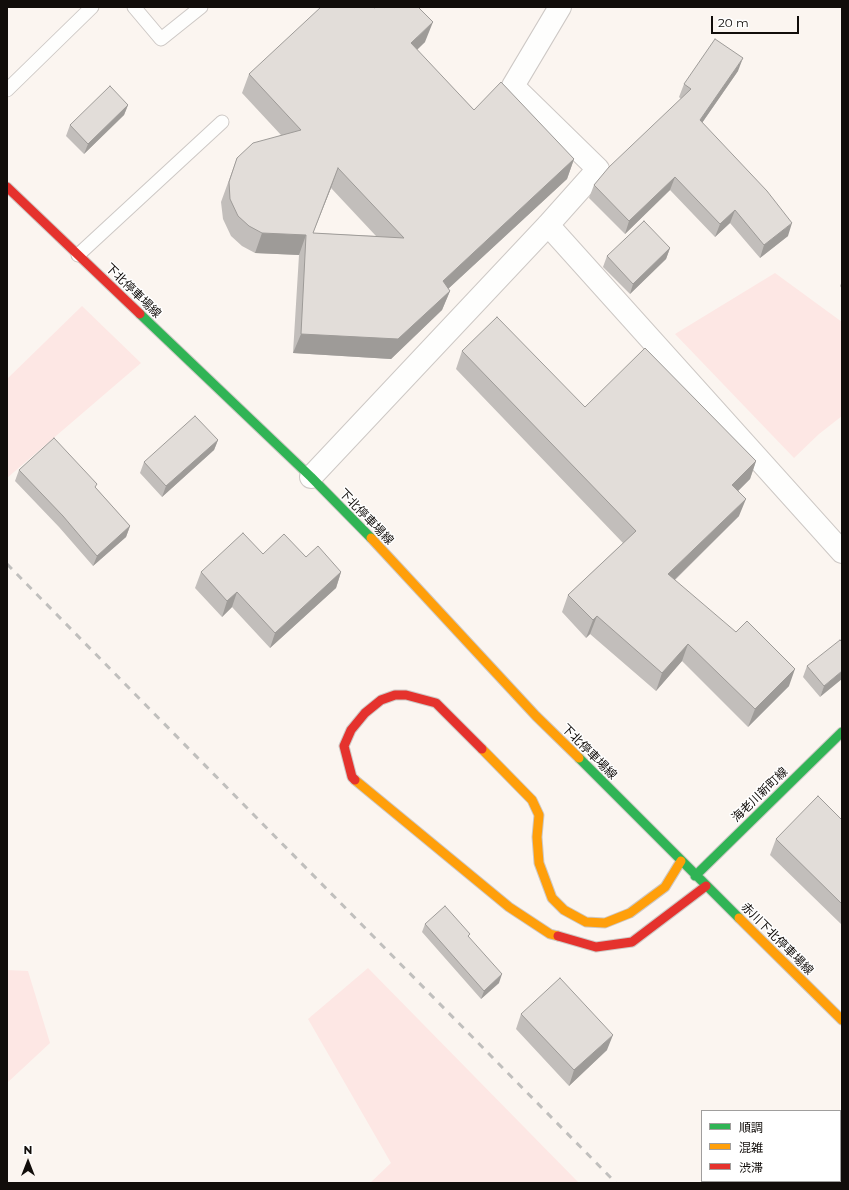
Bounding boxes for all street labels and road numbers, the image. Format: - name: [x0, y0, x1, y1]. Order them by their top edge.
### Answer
- street label: 下北停車場線: [102, 261, 164, 321]
- street label: 下北停車場線: [336, 486, 396, 548]
- street label: 下北停車場線: [558, 721, 620, 783]
- street label: 海老川新町線: [729, 765, 791, 825]
- street label: 赤川下北停車場線: [738, 900, 816, 978]

